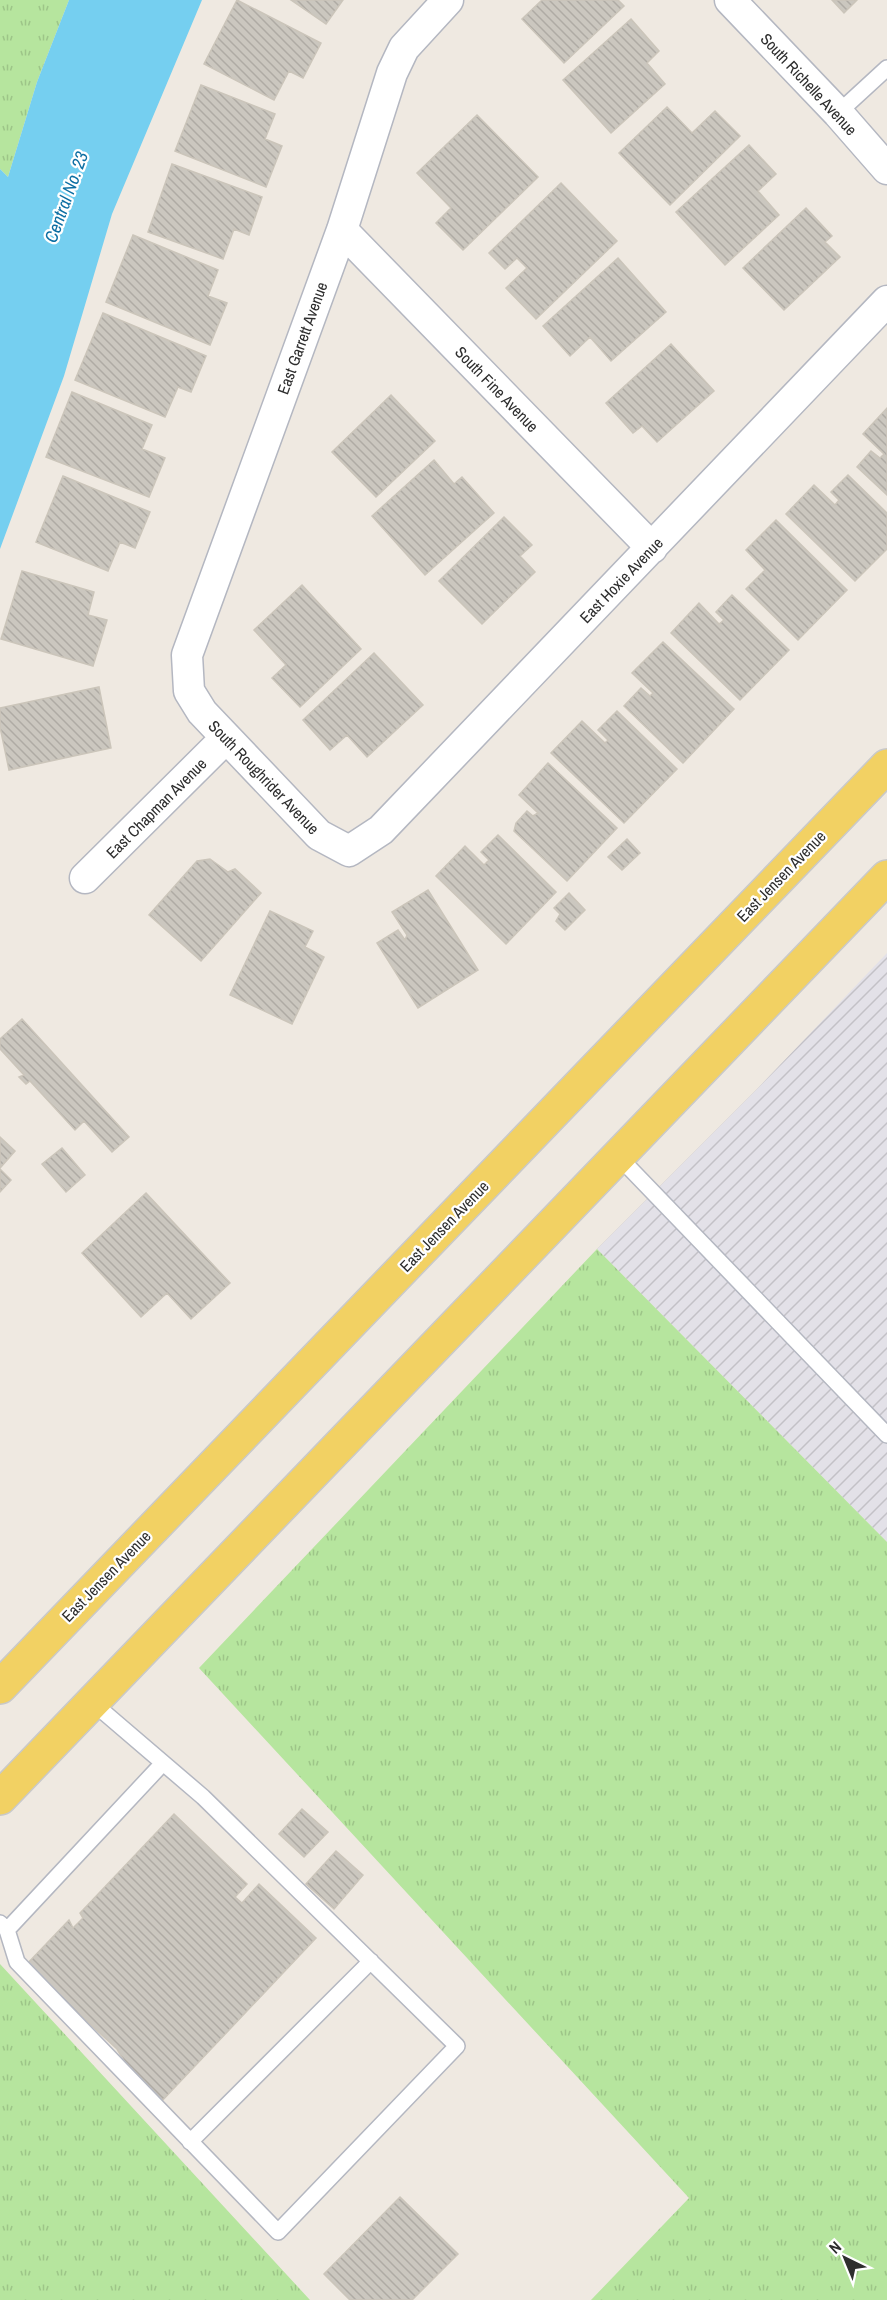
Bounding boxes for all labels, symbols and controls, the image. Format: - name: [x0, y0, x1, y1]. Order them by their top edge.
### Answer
- street label: South Richelle Avenue: [756, 28, 862, 140]
- water label: Central No. 23: [38, 148, 94, 246]
- street label: East Garrett Avenue: [271, 279, 333, 397]
- street label: South Fine Avenue: [450, 341, 544, 437]
- street label: East Hoxie Avenue: [574, 532, 668, 628]
- street label: South Roughrider Avenue: [204, 715, 324, 839]
- street label: East Chapman Avenue: [101, 753, 211, 863]
- street label: East Jensen Avenue: [732, 825, 830, 927]
- street label: East Jensen Avenue: [395, 1175, 493, 1277]
- street label: East Jensen Avenue: [57, 1525, 155, 1627]
- north arrow: [815, 2228, 875, 2288]
- text: N: [824, 2236, 846, 2258]

